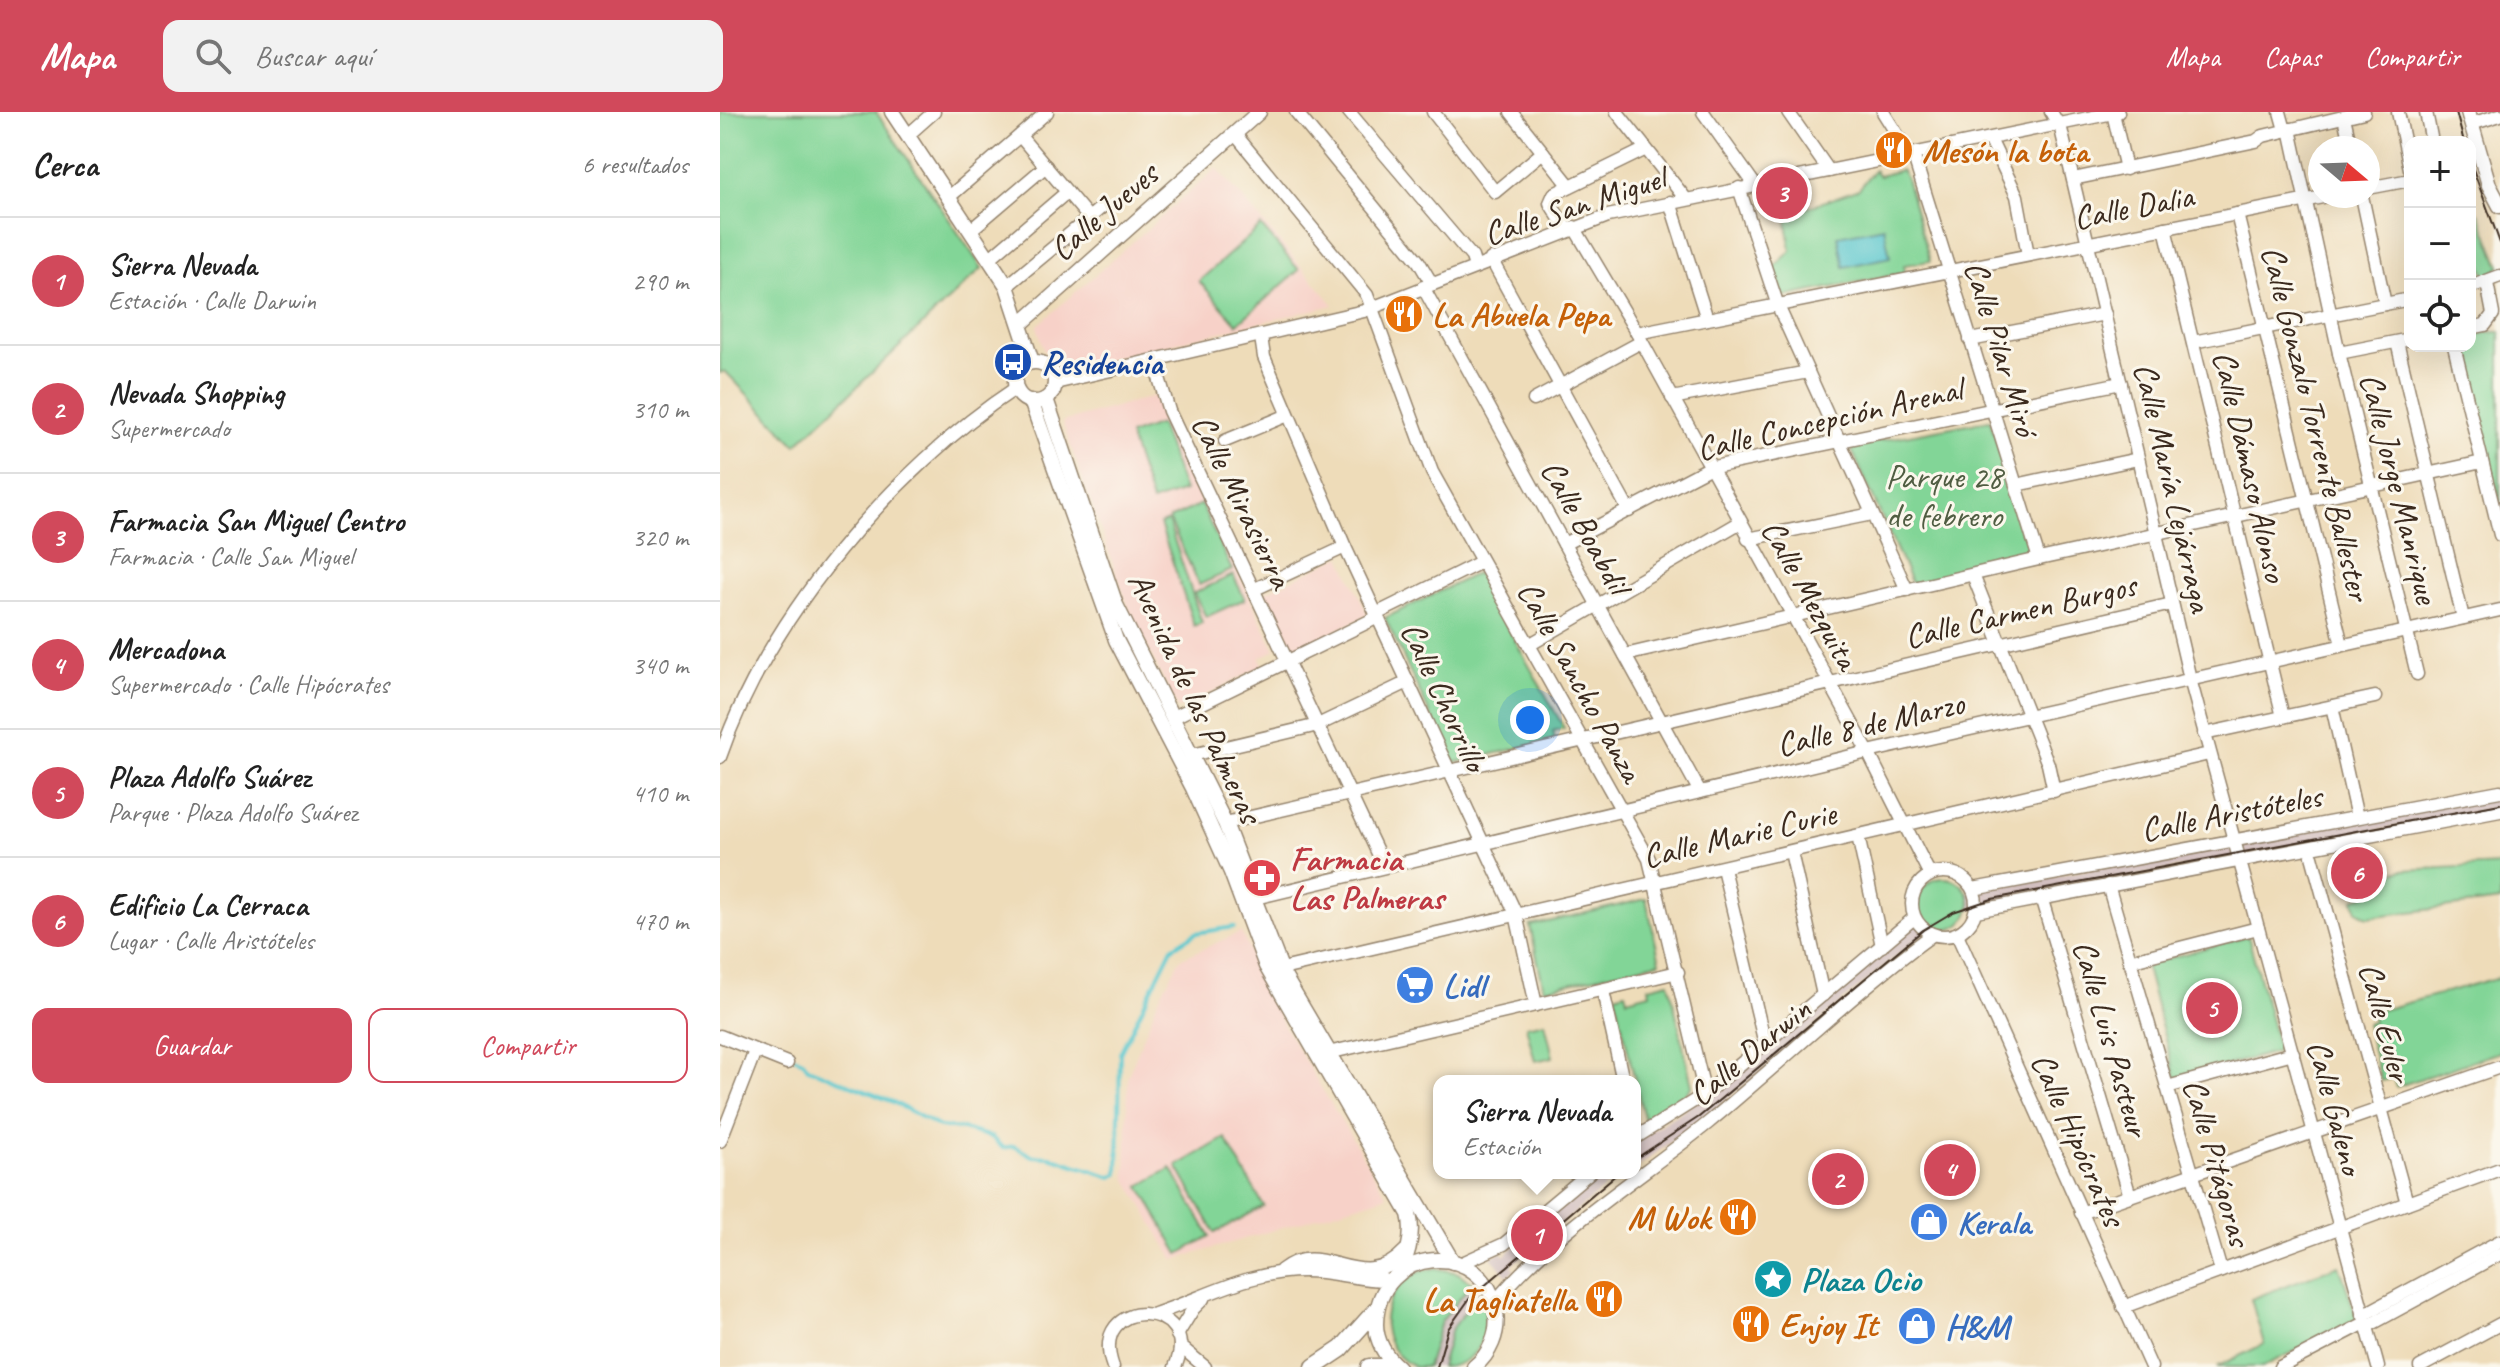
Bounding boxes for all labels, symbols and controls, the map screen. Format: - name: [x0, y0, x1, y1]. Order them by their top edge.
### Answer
- search box: [163, 20, 723, 92]
- text: Mapa: [40, 33, 115, 80]
- icon: search: [191, 34, 235, 78]
- text: Buscar aquí: [255, 37, 372, 75]
- text: Mapa: [2166, 39, 2220, 74]
- text: Capas: [2264, 39, 2321, 74]
- text: Compartir: [2365, 39, 2460, 74]
- restaurant icon: Mesón la bota: [1873, 129, 1915, 171]
- place label: Mesón la bota: [1922, 129, 2091, 172]
- north arrow: [2308, 136, 2380, 208]
- map controls: [2404, 136, 2476, 352]
- button: +: [2404, 136, 2476, 208]
- text: Cerca: [32, 143, 98, 186]
- text: 6 resultados: [582, 148, 688, 181]
- street label: Calle Jueves: [1040, 150, 1169, 270]
- street label: Calle San Miguel: [1478, 154, 1676, 255]
- pin: 3: [1756, 163, 1808, 223]
- street label: Calle Dalia: [2070, 173, 2199, 239]
- button: −: [2404, 208, 2476, 280]
- street label: Calle Gonzalo Torrente Ballester: [2252, 241, 2382, 608]
- text: Sierra Nevada: [108, 246, 257, 284]
- street label: Calle Pilar Miró: [1955, 256, 2050, 445]
- text: 1: [52, 265, 64, 298]
- text: 290 m: [632, 265, 688, 298]
- button: locate: [2404, 280, 2476, 352]
- text: Estación · Calle Darwin: [108, 284, 316, 317]
- restaurant icon: La Abuela Pepa: [1383, 293, 1425, 335]
- place label: La Abuela Pepa: [1432, 293, 1613, 336]
- bus stop icon: Residencia: [992, 341, 1034, 383]
- place label: Residencia: [1041, 341, 1166, 384]
- street label: Calle Dámaso Alonso: [2203, 346, 2298, 588]
- street label: Calle María Lejárraga: [2124, 358, 2224, 618]
- street label: Calle Concepción Arenal: [1692, 366, 1972, 470]
- street label: Calle Jorge Manrique: [2350, 369, 2449, 610]
- text: Nevada Shopping: [108, 374, 284, 412]
- text: 2: [52, 393, 64, 426]
- text: 310 m: [632, 393, 688, 426]
- street label: Calle Mirasierra: [1182, 407, 1304, 597]
- text: Supermercado: [108, 412, 230, 445]
- street label: Calle Boabdil: [1531, 452, 1643, 606]
- park label: Parque 28 de febrero: [1886, 455, 2006, 537]
- text: Farmacia San Miguel Centro: [108, 502, 404, 540]
- street label: Calle Mezquita: [1752, 512, 1871, 679]
- text: 3: [52, 521, 64, 554]
- text: 320 m: [632, 521, 688, 554]
- text: Farmacia · Calle San Miguel: [108, 540, 353, 573]
- street label: Calle Carmen Burgos: [1900, 562, 2142, 658]
- street label: Avenida de las Palmeras: [1119, 565, 1274, 832]
- street label: Calle Sancho Panza: [1508, 573, 1655, 792]
- street label: Calle Chorrillo: [1391, 615, 1499, 781]
- text: Mercadona: [108, 630, 224, 668]
- text: 4: [52, 649, 64, 682]
- text: 340 m: [632, 649, 688, 682]
- text: Supermercado · Calle Hipócrates: [108, 668, 389, 701]
- street label: Calle 8 de Marzo: [1772, 681, 1970, 766]
- your location: [1510, 700, 1550, 740]
- text: Plaza Adolfo Suárez: [108, 758, 310, 796]
- street label: Calle Aristóteles: [2137, 773, 2328, 851]
- text: 5: [52, 777, 64, 810]
- text: 410 m: [632, 777, 688, 810]
- street label: Calle Marie Curie: [1638, 791, 1842, 878]
- text: Parque · Plaza Adolfo Suárez: [108, 796, 358, 829]
- place label: Farmacia Las Palmeras: [1290, 837, 1447, 919]
- pin: 6: [2331, 843, 2383, 903]
- pharmacy icon: Farmacia Las Palmeras: [1241, 857, 1283, 899]
- text: Edificio La Cerraca: [108, 886, 308, 924]
- text: 6: [52, 905, 64, 938]
- text: 470 m: [632, 905, 688, 938]
- text: Lugar · Calle Aristóteles: [108, 924, 314, 957]
- street label: Calle Luis Pasteur: [2063, 935, 2161, 1144]
- street label: Calle Euler: [2349, 958, 2423, 1090]
- supermarket icon: Lidl: [1394, 964, 1436, 1006]
- place label: Lidl: [1443, 964, 1490, 1007]
- pin: 5: [2186, 978, 2238, 1038]
- street label: Calle Darwin: [1679, 987, 1820, 1115]
- button: Guardar: [32, 1008, 352, 1083]
- button: Compartir: [368, 1008, 688, 1083]
- street label: Calle Galeno: [2297, 1036, 2375, 1183]
- street label: Calle Hipócrates: [2021, 1046, 2137, 1236]
- street label: Calle Pitágoras: [2173, 1074, 2263, 1254]
- popup: [1433, 1075, 1641, 1179]
- text: Sierra Nevada: [1463, 1092, 1611, 1130]
- text: Estación: [1463, 1130, 1541, 1163]
- pin: 4: [1924, 1140, 1976, 1200]
- pin: 2: [1812, 1149, 1864, 1209]
- place label: M Wok: [1627, 1196, 1713, 1239]
- restaurant icon: M Wok: [1717, 1196, 1759, 1238]
- shop icon: Kerala: [1908, 1201, 1950, 1243]
- place label: Kerala: [1957, 1201, 2033, 1244]
- pin: 1: [1511, 1205, 1563, 1265]
- place icon: Plaza Ocio: [1752, 1258, 1794, 1300]
- place label: Plaza Ocio: [1801, 1258, 1923, 1301]
- place label: La Tagliatella: [1423, 1278, 1579, 1321]
- restaurant icon: La Tagliatella: [1583, 1278, 1625, 1320]
- restaurant icon: Enjoy It: [1730, 1303, 1772, 1345]
- place label: Enjoy It: [1779, 1303, 1881, 1346]
- shop icon: H&M: [1896, 1305, 1938, 1347]
- place label: H&M: [1945, 1305, 2013, 1348]

